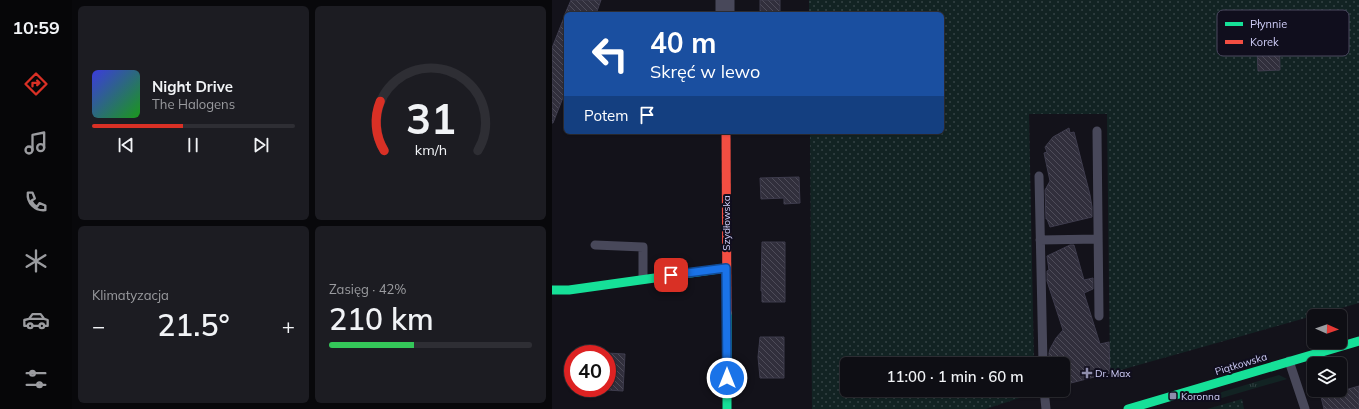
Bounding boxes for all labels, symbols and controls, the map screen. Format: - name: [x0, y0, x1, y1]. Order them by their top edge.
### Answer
- legend: [1217, 10, 1349, 56]
- text: 10:59: [12, 16, 60, 39]
- text: Płynnie: [1250, 17, 1287, 31]
- text: 40 m: [650, 25, 716, 60]
- icon: left: [584, 28, 636, 80]
- text: Korek: [1250, 35, 1279, 49]
- text: Skręć w lewo: [650, 60, 760, 83]
- icon: directions: [22, 70, 50, 98]
- text: Night Drive: [152, 77, 233, 96]
- text: 31: [406, 92, 455, 144]
- text: The Halogens: [152, 96, 235, 112]
- icon: arrive: [636, 104, 658, 126]
- text: Potem: [584, 106, 628, 125]
- icon: music: [22, 129, 50, 157]
- icon: previous: [115, 134, 137, 156]
- icon: pause: [182, 134, 204, 156]
- icon: next: [250, 134, 272, 156]
- text: km/h: [414, 141, 447, 159]
- icon: phone: [22, 188, 50, 216]
- street label: Szydłowska: [720, 195, 733, 251]
- icon: climate: [22, 247, 50, 275]
- pin: [654, 258, 688, 292]
- icon: arrive: [660, 264, 682, 286]
- text: Zasięg · 42%: [329, 281, 406, 297]
- text: Klimatyzacja: [92, 287, 169, 303]
- text: 210 km: [329, 300, 434, 338]
- icon: car: [22, 306, 50, 334]
- text: 21.5°: [157, 306, 230, 344]
- north arrow: [1307, 309, 1347, 349]
- map controls: [1307, 309, 1347, 397]
- text: −: [92, 312, 105, 340]
- text: +: [282, 312, 295, 340]
- speed limit sign: 40: [564, 345, 616, 397]
- street label: Piątkowska: [1213, 350, 1269, 378]
- position arrow: [706, 357, 748, 399]
- button: layers: [1307, 357, 1347, 397]
- icon: filters: [22, 365, 50, 393]
- text: 11:00 · 1 min · 60 m: [886, 367, 1024, 386]
- place label: Dr. Max: [1095, 367, 1131, 380]
- marker: Dr. Max: [1082, 368, 1092, 378]
- place label: Koronna: [1181, 390, 1220, 403]
- marker: Koronna: [1168, 391, 1178, 401]

